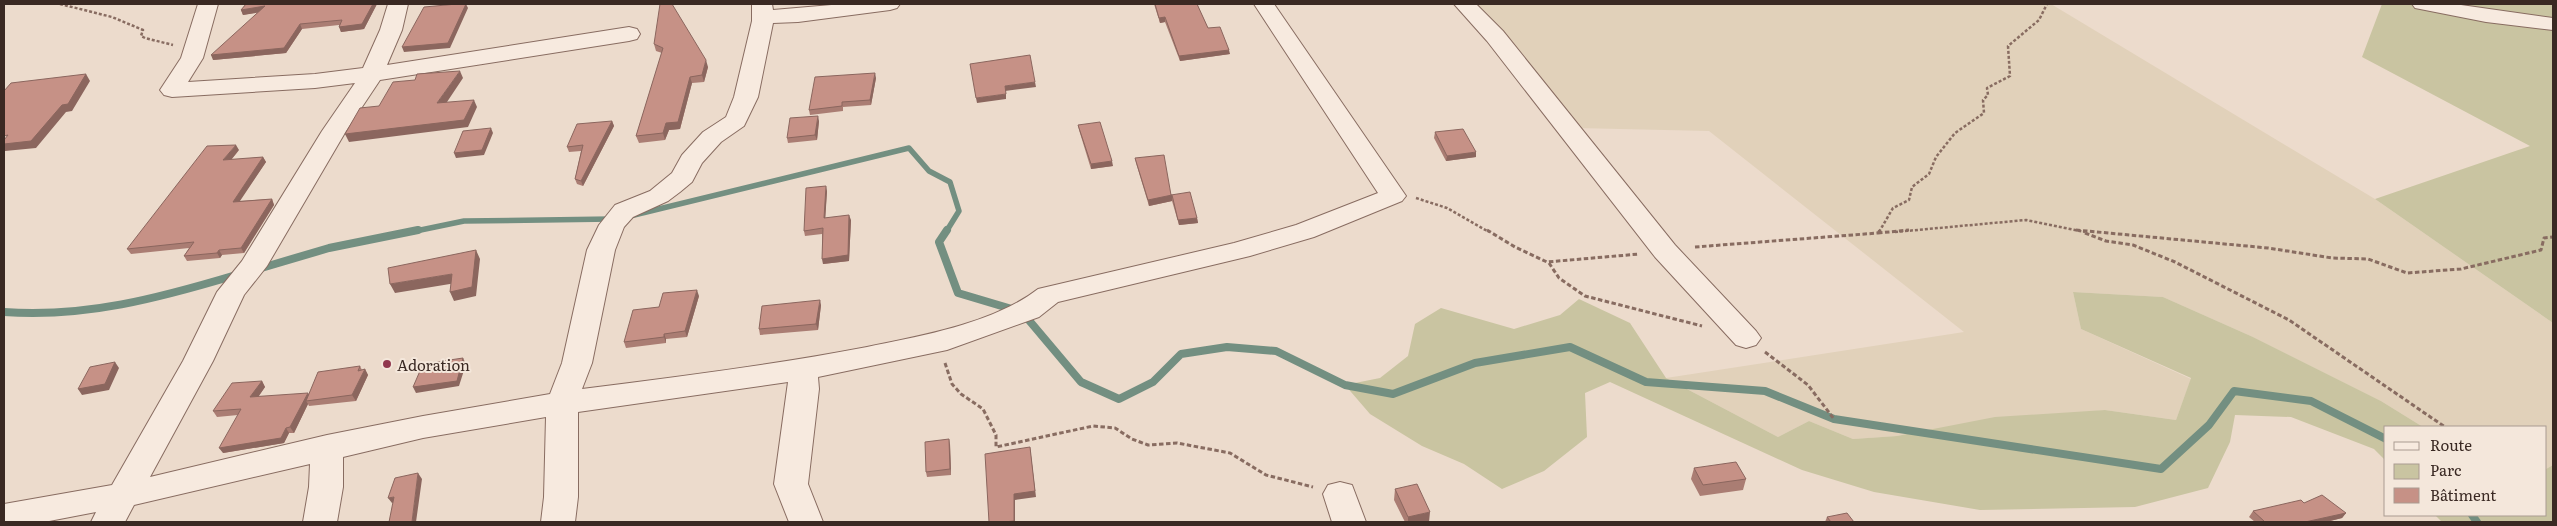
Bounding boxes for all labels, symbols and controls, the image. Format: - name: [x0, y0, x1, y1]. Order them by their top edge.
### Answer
- place label: Adoration: [397, 353, 470, 376]
- marker: Adoration: [381, 358, 393, 370]
- legend: [2384, 426, 2547, 516]
- text: Route: [2430, 433, 2472, 456]
- text: Parc: [2430, 458, 2462, 481]
- text: Bâtiment: [2430, 483, 2496, 506]

